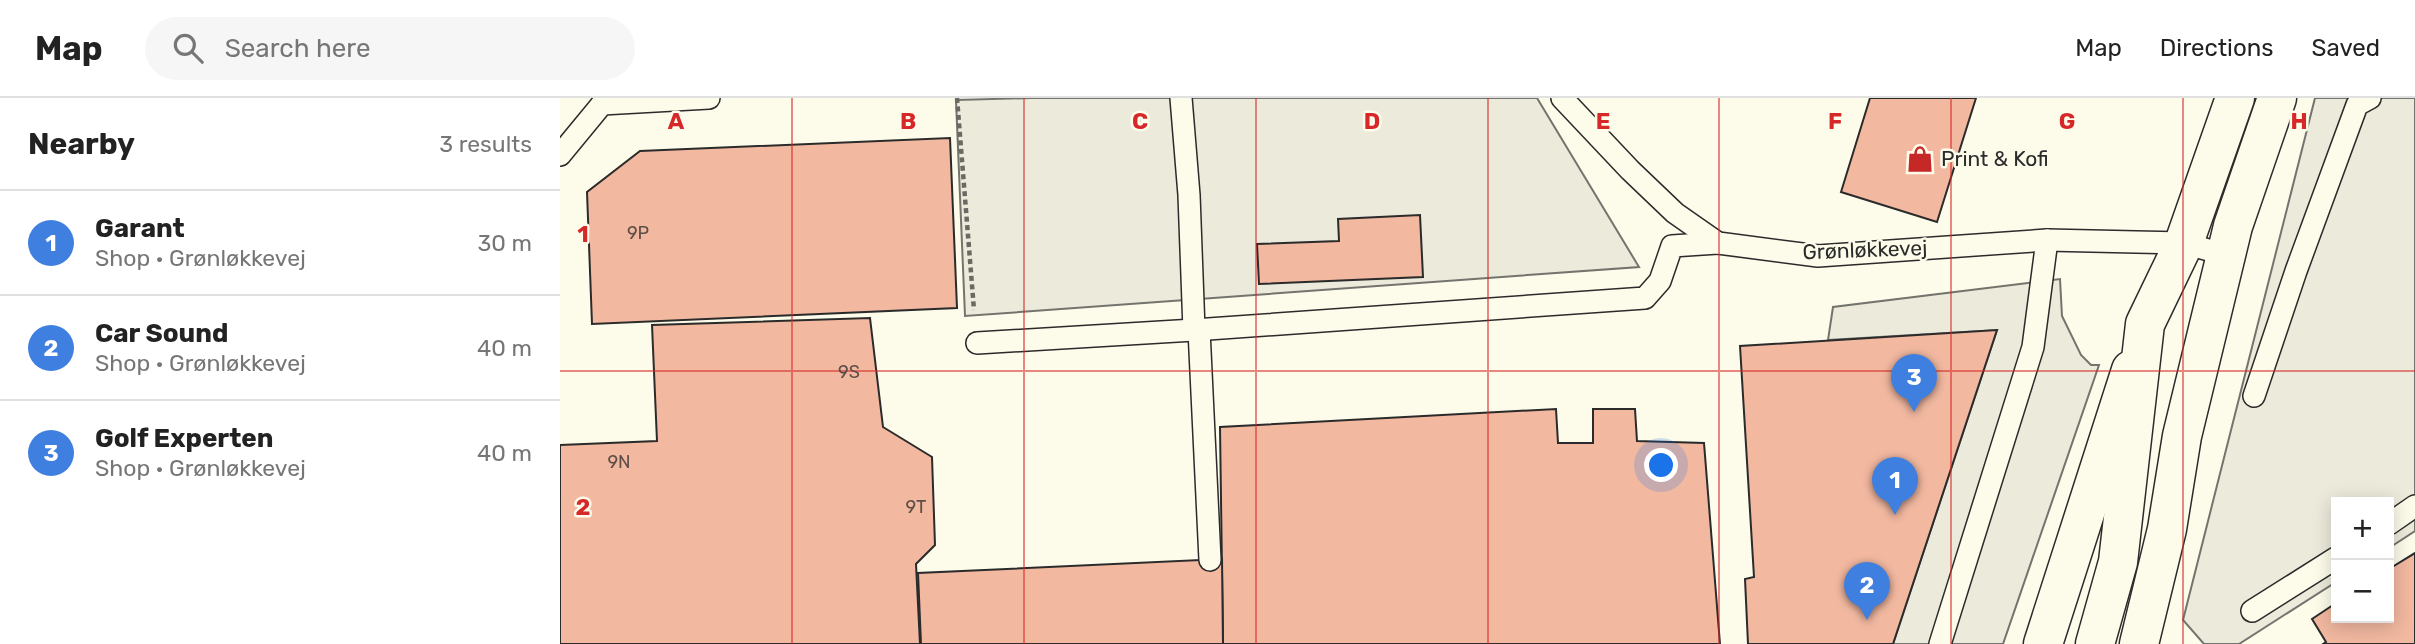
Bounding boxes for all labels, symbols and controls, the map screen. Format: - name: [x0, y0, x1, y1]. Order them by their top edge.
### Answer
- search box: [145, 17, 635, 80]
- text: Map: [35, 29, 103, 68]
- icon: search: [169, 29, 207, 67]
- text: Search here: [225, 33, 370, 64]
- text: Map: [2075, 34, 2122, 62]
- text: Directions: [2160, 34, 2273, 62]
- text: Saved: [2311, 34, 2380, 62]
- text: A: [668, 107, 685, 135]
- text: B: [900, 107, 916, 135]
- text: C: [1132, 107, 1148, 135]
- text: D: [1364, 107, 1380, 135]
- text: E: [1596, 107, 1610, 135]
- text: F: [1828, 107, 1842, 135]
- text: G: [2059, 107, 2075, 135]
- text: H: [2290, 107, 2308, 135]
- text: Nearby: [28, 126, 135, 162]
- text: 3 results: [439, 130, 532, 158]
- shop icon: Print & Kofi: [1905, 144, 1935, 174]
- place label: Print & Kofi: [1941, 146, 2049, 171]
- text: Garant: [95, 213, 185, 244]
- text: 1: [577, 220, 589, 248]
- house number: 9P: [627, 222, 649, 244]
- text: 1: [45, 229, 57, 257]
- text: 30 m: [477, 229, 532, 257]
- street label: Grønløkkevej: [1802, 235, 1928, 264]
- text: Shop · Grønløkkevej: [95, 244, 306, 272]
- text: Car Sound: [95, 318, 228, 349]
- text: 2: [44, 334, 58, 362]
- text: 40 m: [477, 334, 532, 362]
- text: Shop · Grønløkkevej: [95, 349, 306, 377]
- pin: 3: [1891, 354, 1937, 412]
- house number: 9S: [838, 361, 860, 383]
- text: Golf Experten: [95, 423, 273, 454]
- text: 3: [43, 439, 59, 467]
- text: 40 m: [477, 439, 532, 467]
- your location: [1644, 448, 1678, 482]
- house number: 9N: [607, 451, 631, 473]
- text: Shop · Grønløkkevej: [95, 454, 306, 482]
- pin: 1: [1872, 457, 1918, 515]
- text: 2: [576, 493, 590, 521]
- house number: 9T: [905, 496, 927, 518]
- map controls: [2331, 497, 2394, 623]
- button: +: [2331, 497, 2394, 560]
- button: −: [2331, 560, 2394, 623]
- pin: 2: [1844, 562, 1890, 620]

